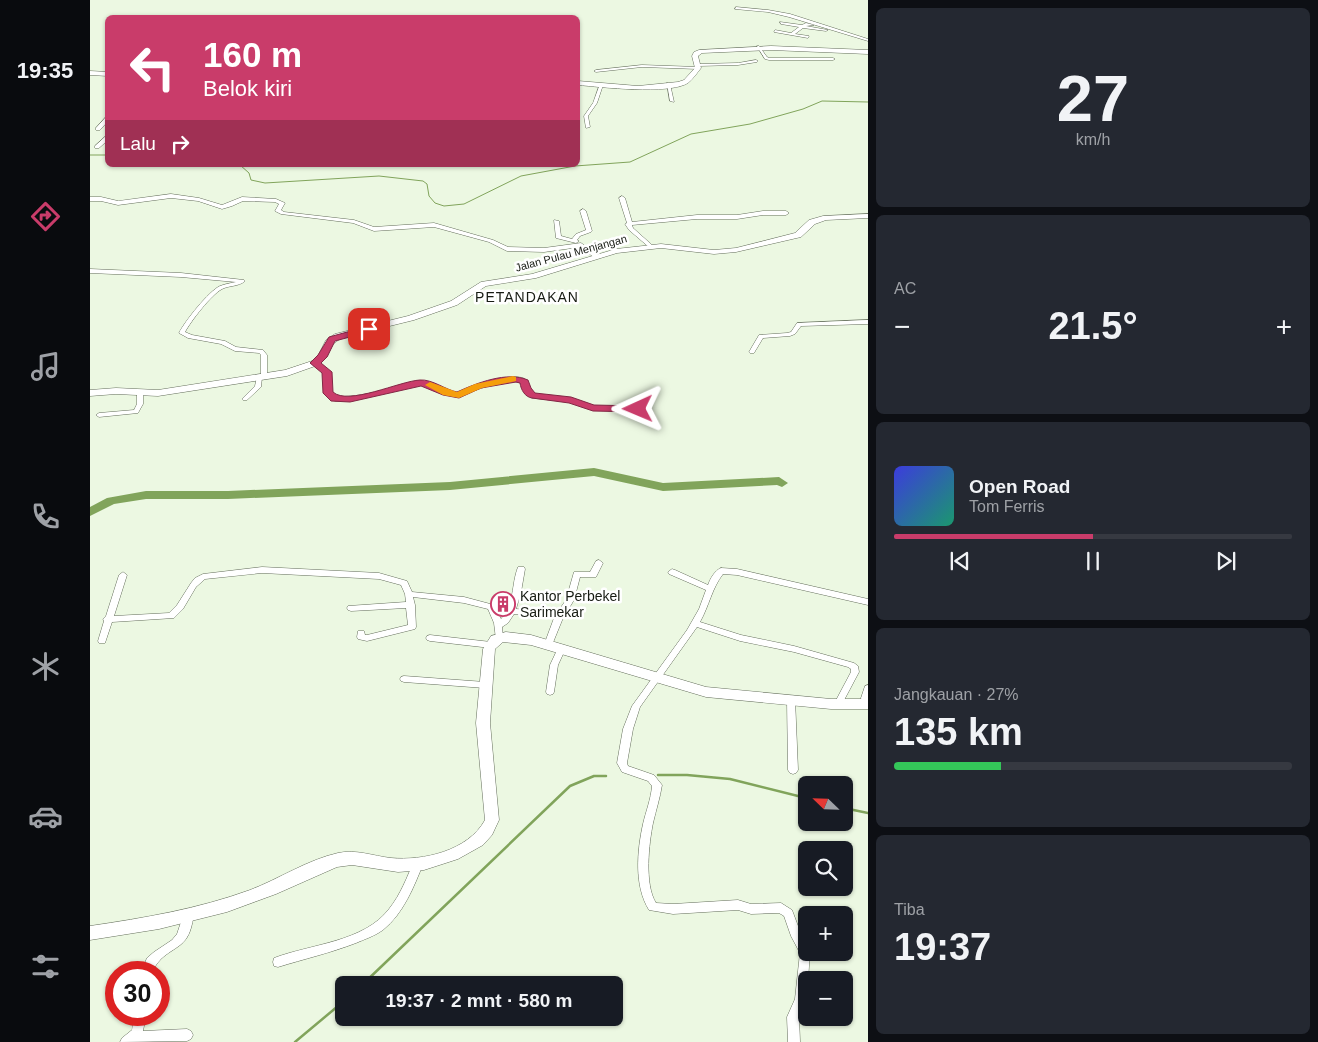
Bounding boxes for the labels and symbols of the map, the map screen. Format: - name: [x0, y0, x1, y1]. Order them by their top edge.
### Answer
- street label: Jalan Pulau Menjangan: [514, 232, 628, 274]
- district label: PETANDAKAN: [475, 289, 579, 305]
- pin: [348, 308, 390, 350]
- position arrow: [611, 382, 663, 434]
- place label: Kantor Perbekel Sarimekar: [520, 588, 620, 620]
- building icon: Kantor Perbekel Sarimekar: [490, 591, 516, 617]
- north arrow: [798, 776, 852, 831]
- speed limit sign: 30: [105, 961, 170, 1026]

